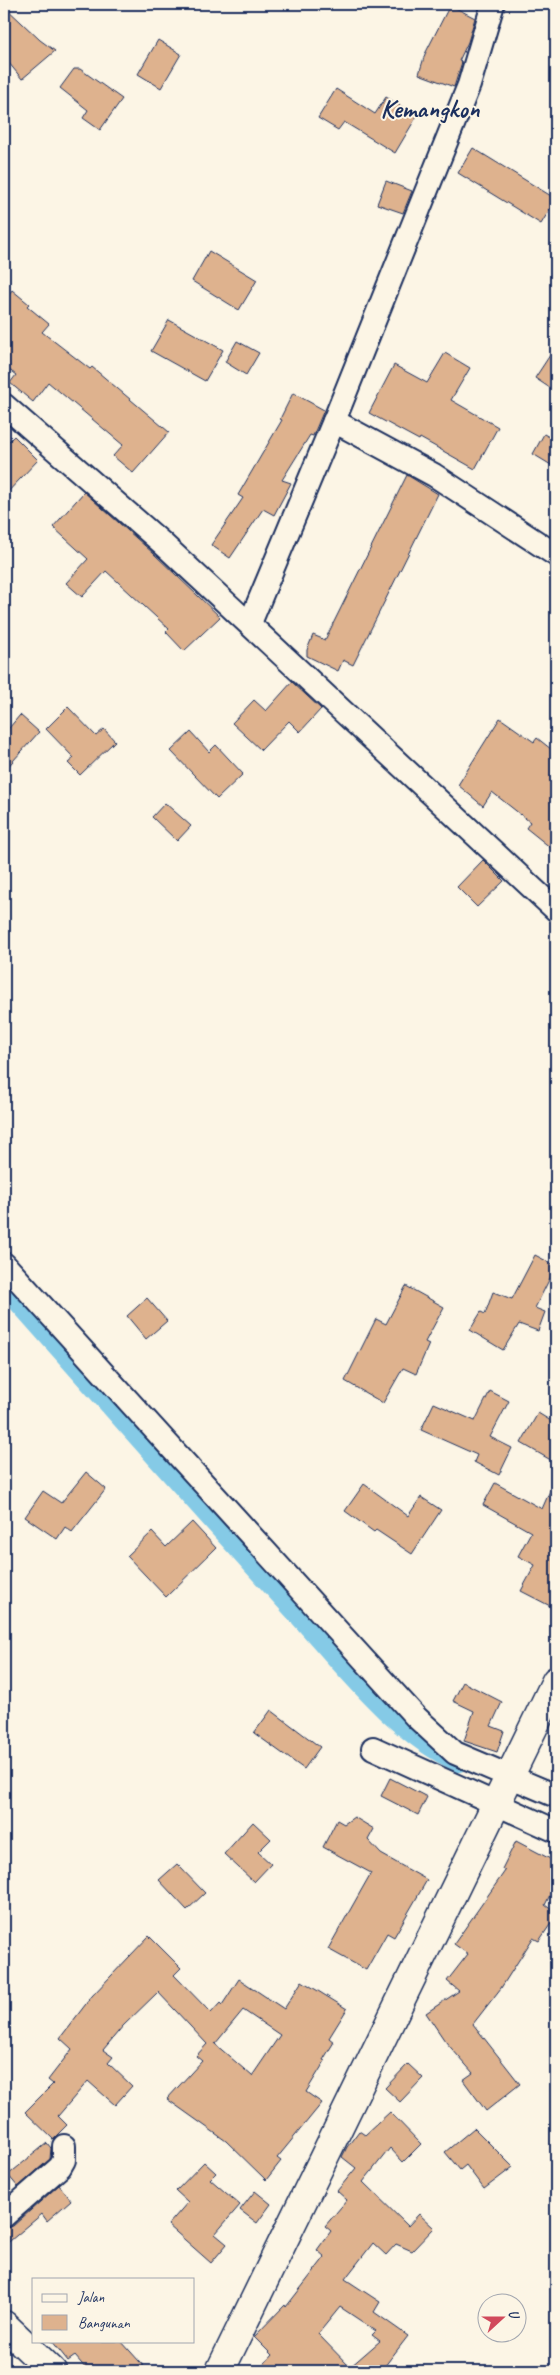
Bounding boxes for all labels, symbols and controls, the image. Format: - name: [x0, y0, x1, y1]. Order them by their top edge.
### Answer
- district label: Kemangkon: [381, 92, 480, 125]
- legend: [32, 2278, 195, 2342]
- text: Jalan: [77, 2288, 105, 2307]
- north arrow: [478, 2292, 528, 2342]
- text: U: [505, 2307, 524, 2323]
- text: Bangunan: [78, 2314, 131, 2333]

